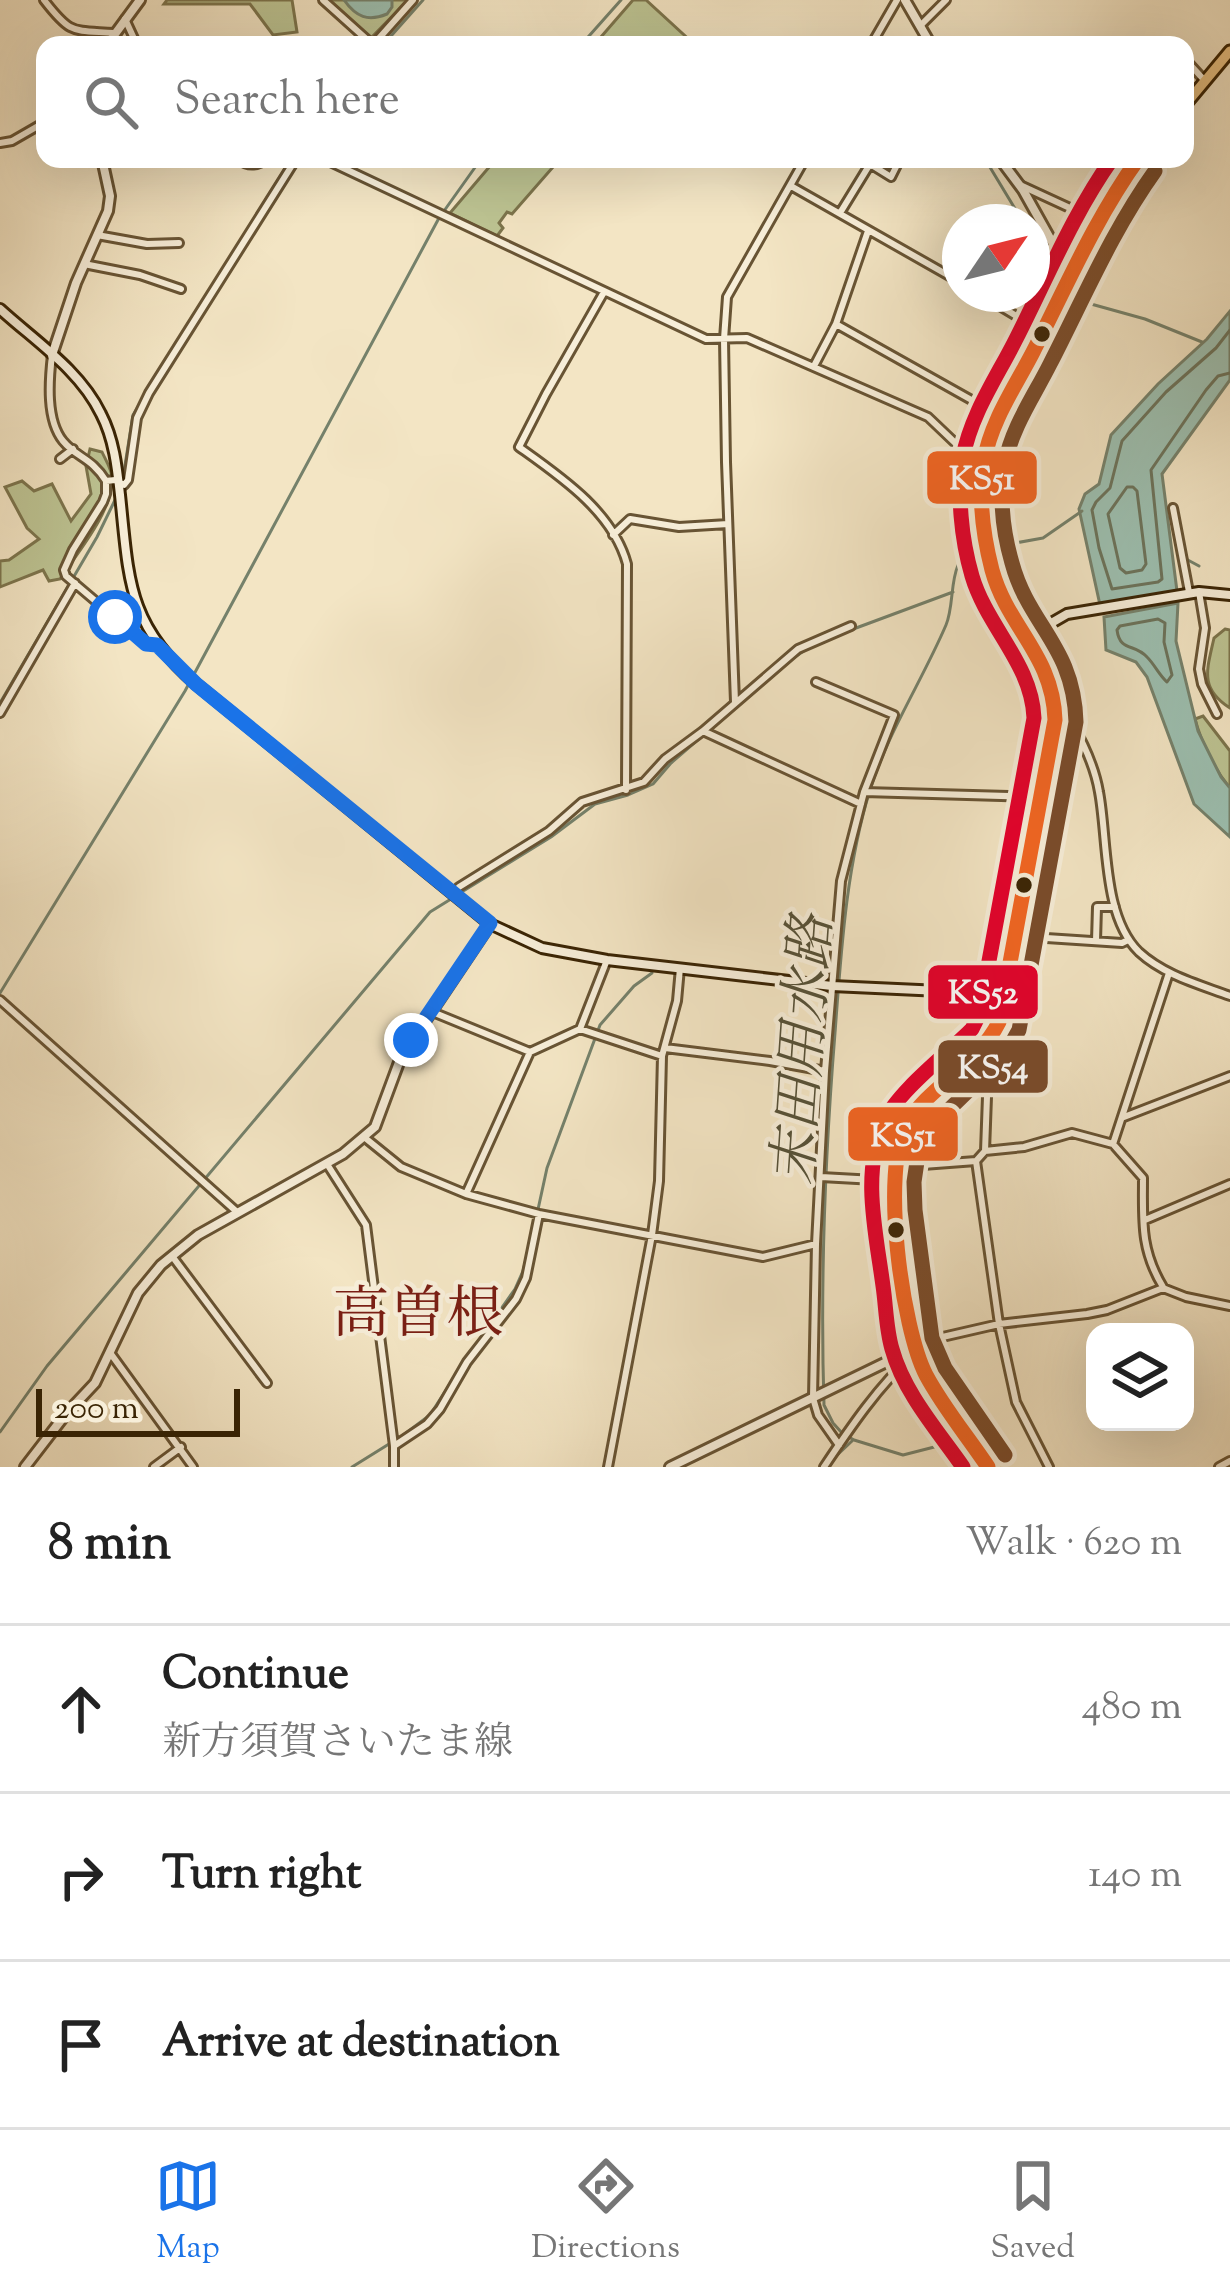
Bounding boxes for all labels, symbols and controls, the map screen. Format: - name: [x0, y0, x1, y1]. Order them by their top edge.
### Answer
- search box: [36, 36, 1194, 168]
- icon: search: [78, 69, 144, 135]
- text: Search here: [174, 70, 400, 135]
- north arrow: [942, 204, 1050, 312]
- unlabelled marker: [1031, 323, 1053, 345]
- line badge: KS51: [925, 449, 1039, 506]
- text: KS51: [949, 457, 1016, 505]
- route start: [88, 590, 142, 644]
- unlabelled marker: [1013, 874, 1035, 896]
- water label: 末田用水路: [759, 909, 856, 1188]
- line badge: KS52: [926, 963, 1040, 1021]
- text: KS52: [948, 971, 1018, 1019]
- route end: [384, 1013, 438, 1067]
- line badge: KS54: [936, 1038, 1050, 1095]
- text: KS54: [958, 1046, 1029, 1094]
- line badge: KS51: [846, 1105, 960, 1163]
- text: KS51: [870, 1114, 937, 1162]
- unlabelled marker: [885, 1219, 907, 1241]
- district label: 高曽根: [333, 1277, 504, 1359]
- map controls: [1086, 1323, 1194, 1431]
- button: layers: [1086, 1323, 1194, 1431]
- scale bar: [36, 1383, 240, 1436]
- text: 200 m: [54, 1386, 139, 1434]
- text: 8 min: [48, 1509, 171, 1582]
- text: Walk · 620 m: [966, 1517, 1182, 1573]
- text: Continue: [162, 1644, 349, 1709]
- icon: ahead: [48, 1676, 114, 1742]
- text: 480 m: [1082, 1681, 1182, 1737]
- text: 新方須賀さいたま線: [162, 1717, 513, 1773]
- icon: right: [48, 1844, 114, 1910]
- text: Turn right: [162, 1844, 361, 1909]
- text: 140 m: [1088, 1849, 1182, 1905]
- icon: arrive: [48, 2012, 114, 2078]
- text: Arrive at destination: [162, 2012, 560, 2077]
- tab: Map: [155, 2153, 221, 2273]
- tab: Directions: [531, 2153, 680, 2273]
- tab: Saved: [990, 2153, 1075, 2273]

